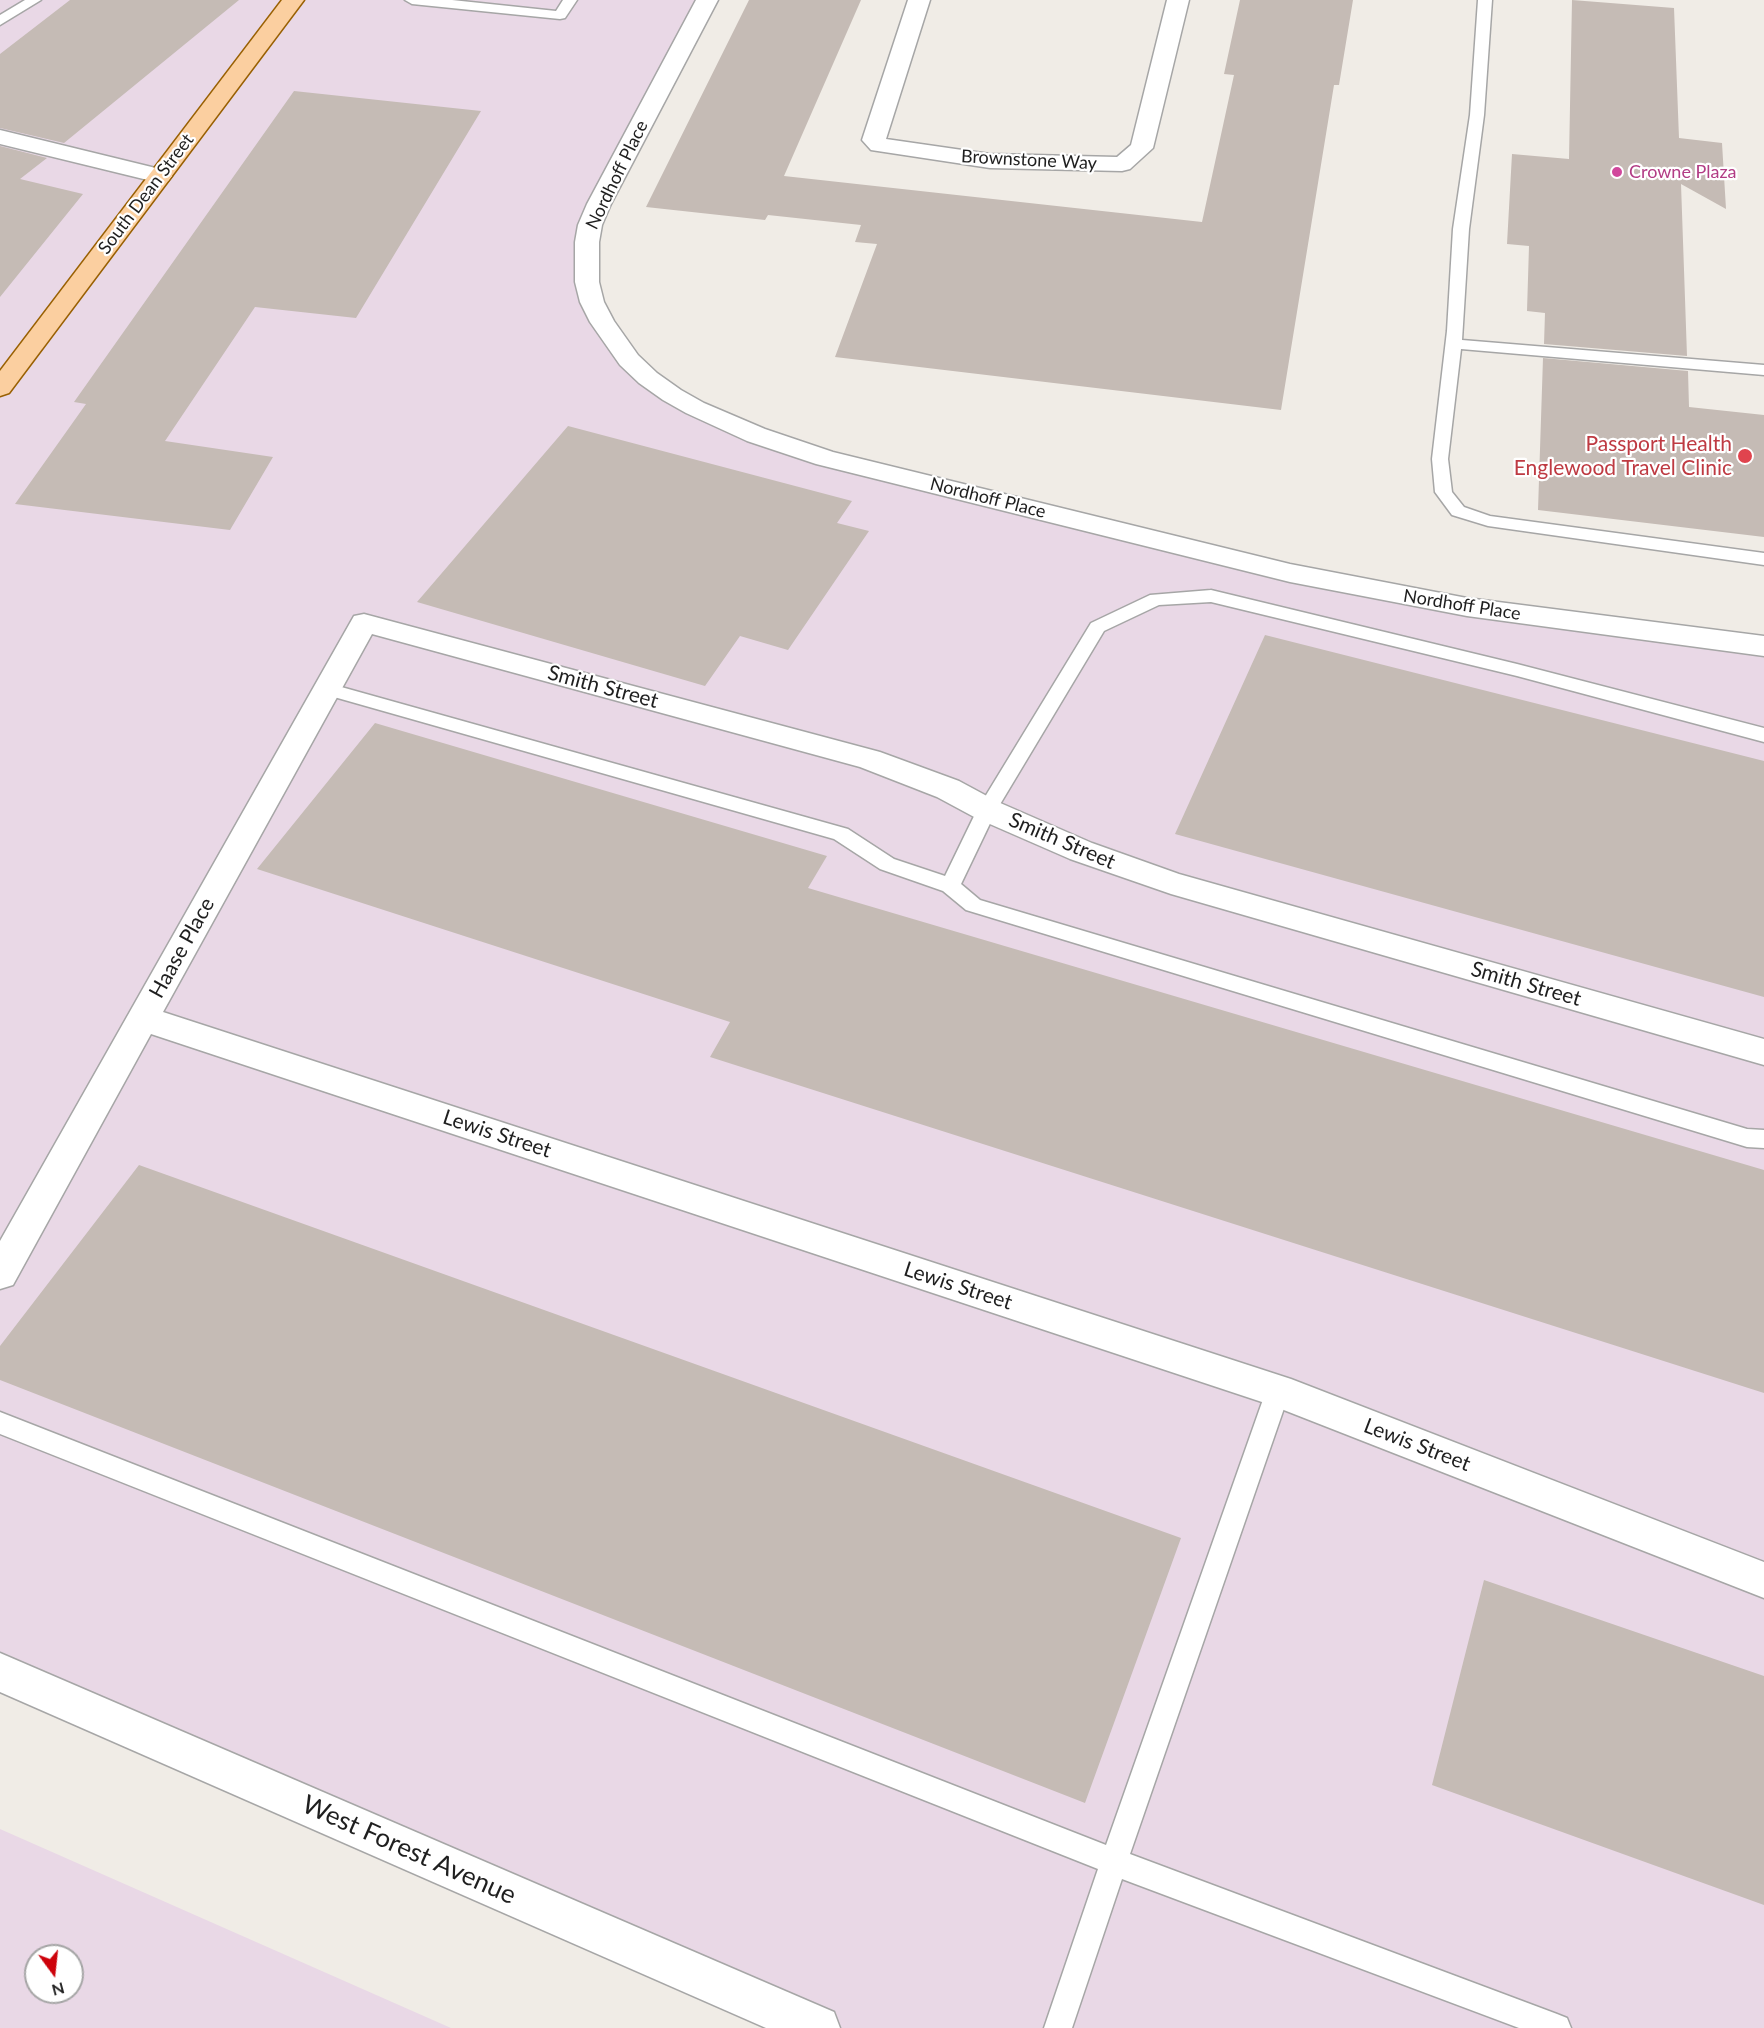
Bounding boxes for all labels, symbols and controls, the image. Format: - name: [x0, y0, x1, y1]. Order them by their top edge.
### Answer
- street label: Nordhoff Place: [581, 117, 653, 233]
- street label: South Dean Street: [94, 130, 198, 258]
- street label: Brownstone Way: [960, 146, 1098, 174]
- place label: Crowne Plaza: [1629, 161, 1737, 183]
- marker: Crowne Plaza: [1610, 165, 1624, 179]
- place label: Passport Health Englewood Travel Clinic: [1514, 431, 1732, 481]
- marker: Passport Health Englewood Travel Clinic: [1736, 447, 1754, 465]
- street label: Nordhoff Place: [928, 473, 1048, 523]
- street label: Nordhoff Place: [1402, 585, 1522, 625]
- street label: Smith Street: [545, 660, 661, 714]
- street label: Smith Street: [1005, 807, 1119, 875]
- street label: Haase Place: [144, 893, 220, 1003]
- street label: Smith Street: [1468, 956, 1584, 1012]
- street label: Lewis Street: [440, 1105, 554, 1163]
- street label: Lewis Street: [901, 1257, 1015, 1315]
- street label: Lewis Street: [1360, 1413, 1474, 1477]
- street label: West Forest Avenue: [297, 1789, 521, 1911]
- north arrow: [24, 1944, 84, 2004]
- text: N: [50, 1979, 67, 2001]

